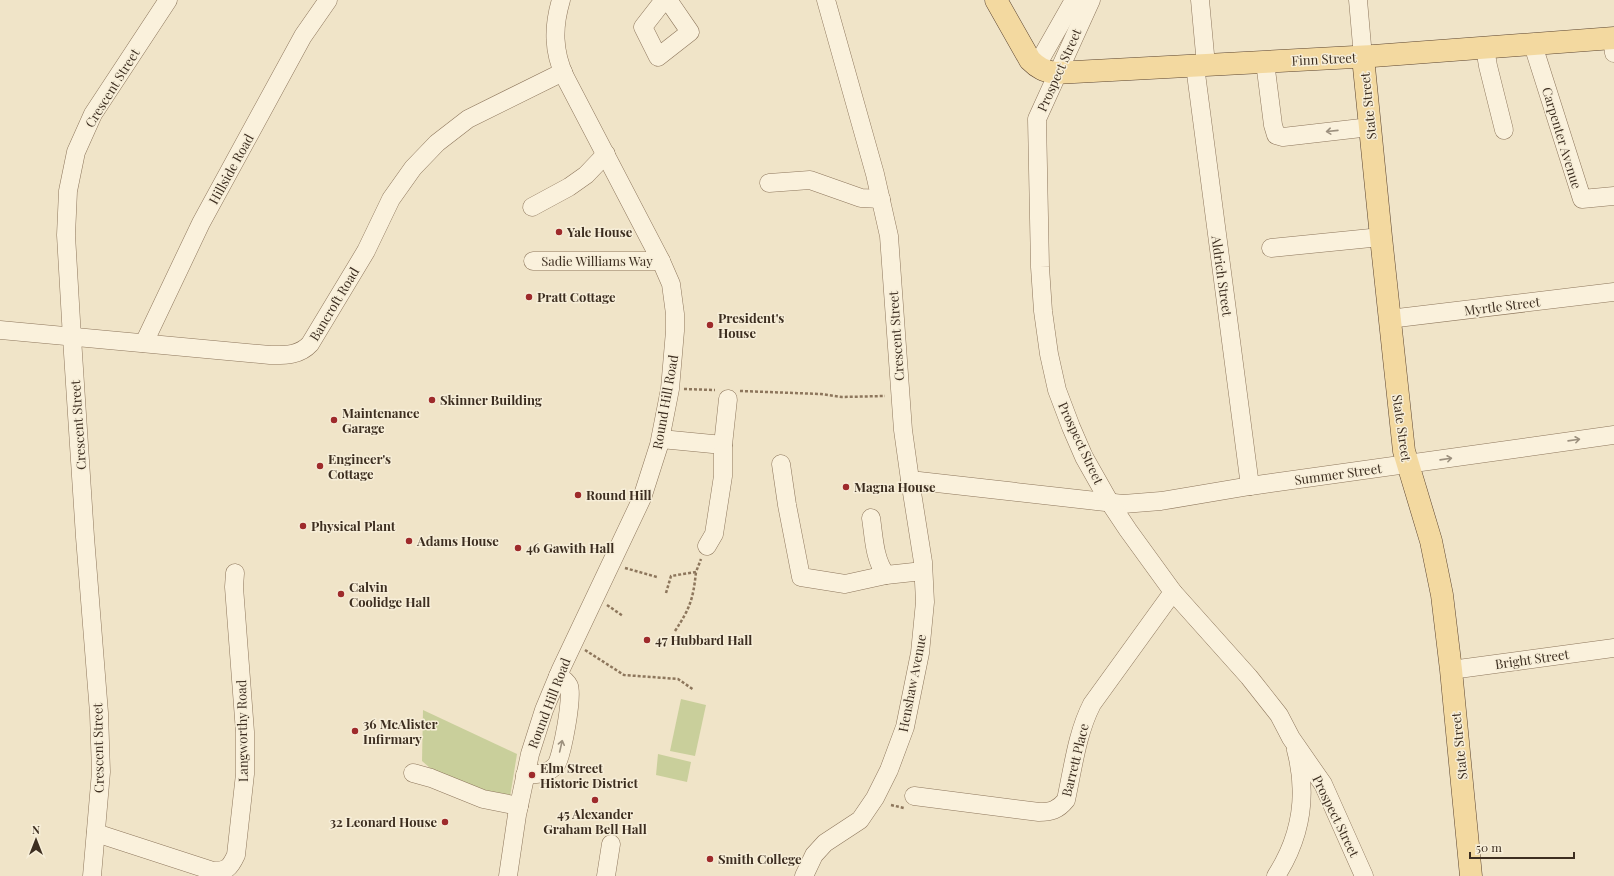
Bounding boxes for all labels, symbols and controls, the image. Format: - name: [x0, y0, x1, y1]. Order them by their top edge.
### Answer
- street label: Prospect Street: [1033, 25, 1085, 114]
- street label: Crescent Street: [81, 45, 143, 130]
- street label: Finn Street: [1291, 48, 1357, 69]
- street label: State Street: [1355, 71, 1379, 140]
- street label: Carpenter Avenue: [1539, 85, 1586, 191]
- one-way arrow: [1326, 128, 1339, 135]
- street label: Hillside Road: [204, 130, 257, 207]
- place label: Yale House: [566, 223, 633, 240]
- marker: Yale House: [554, 227, 564, 237]
- street label: Aldrich Street: [1208, 234, 1237, 318]
- street label: Sadie Williams Way: [541, 252, 653, 269]
- street label: Bancroft Road: [305, 263, 362, 344]
- place label: Pratt Cottage: [537, 288, 616, 305]
- street label: Crescent Street: [884, 290, 907, 382]
- marker: Pratt Cottage: [524, 292, 534, 302]
- street label: Myrtle Street: [1463, 292, 1541, 319]
- place label: President's House: [718, 309, 784, 341]
- marker: President's House: [705, 320, 715, 330]
- street label: Round Hill Road: [648, 353, 681, 450]
- street label: Crescent Street: [66, 379, 89, 471]
- place label: Skinner Building: [440, 391, 543, 408]
- street label: State Street: [1389, 393, 1416, 463]
- marker: Skinner Building: [427, 395, 437, 405]
- street label: Prospect Street: [1055, 399, 1108, 487]
- place label: Maintenance Garage: [342, 404, 420, 436]
- marker: Maintenance Garage: [329, 415, 339, 425]
- one-way arrow: [1567, 436, 1580, 444]
- place label: Engineer's Cottage: [328, 450, 391, 482]
- one-way arrow: [1439, 455, 1452, 463]
- street label: Summer Street: [1293, 459, 1383, 488]
- marker: Engineer's Cottage: [315, 461, 325, 471]
- place label: Magna House: [854, 478, 936, 495]
- marker: Magna House: [841, 482, 851, 492]
- place label: Round Hill: [586, 486, 652, 503]
- marker: Round Hill: [573, 490, 583, 500]
- place label: Physical Plant: [311, 517, 396, 534]
- marker: Physical Plant: [298, 521, 308, 531]
- place label: Adams House: [416, 532, 499, 549]
- marker: Adams House: [404, 536, 414, 546]
- place label: 46 Gawith Hall: [526, 539, 614, 556]
- marker: 46 Gawith Hall: [513, 543, 523, 553]
- place label: Calvin Coolidge Hall: [349, 578, 430, 610]
- marker: Calvin Coolidge Hall: [336, 589, 346, 599]
- place label: 47 Hubbard Hall: [655, 631, 752, 648]
- street label: Henshaw Avenue: [894, 632, 929, 733]
- marker: 47 Hubbard Hall: [642, 635, 652, 645]
- street label: Bright Street: [1494, 645, 1570, 672]
- street label: Round Hill Road: [523, 655, 574, 750]
- street label: Langworthy Road: [232, 679, 251, 782]
- street label: Crescent Street: [88, 702, 107, 793]
- street label: State Street: [1446, 711, 1470, 780]
- place label: 36 McAlister Infirmary: [363, 715, 438, 747]
- street label: Barrett Place: [1057, 721, 1092, 798]
- marker: 36 McAlister Infirmary: [350, 726, 360, 736]
- one-way arrow: [558, 740, 566, 753]
- place label: Elm Street Historic District: [540, 759, 638, 791]
- marker: Elm Street Historic District: [527, 770, 537, 780]
- street label: Prospect Street: [1309, 772, 1364, 860]
- marker: 45 Alexander Graham Bell Hall: [590, 795, 600, 805]
- place label: 45 Alexander Graham Bell Hall: [543, 805, 647, 837]
- place label: 32 Leonard House: [330, 813, 437, 830]
- marker: 32 Leonard House: [440, 817, 450, 827]
- north arrow: [16, 820, 56, 860]
- text: N: [32, 822, 40, 837]
- scale bar: [1470, 834, 1574, 860]
- text: 50 m: [1476, 839, 1502, 855]
- place label: Smith College: [718, 850, 802, 867]
- marker: Smith College: [705, 854, 715, 864]

